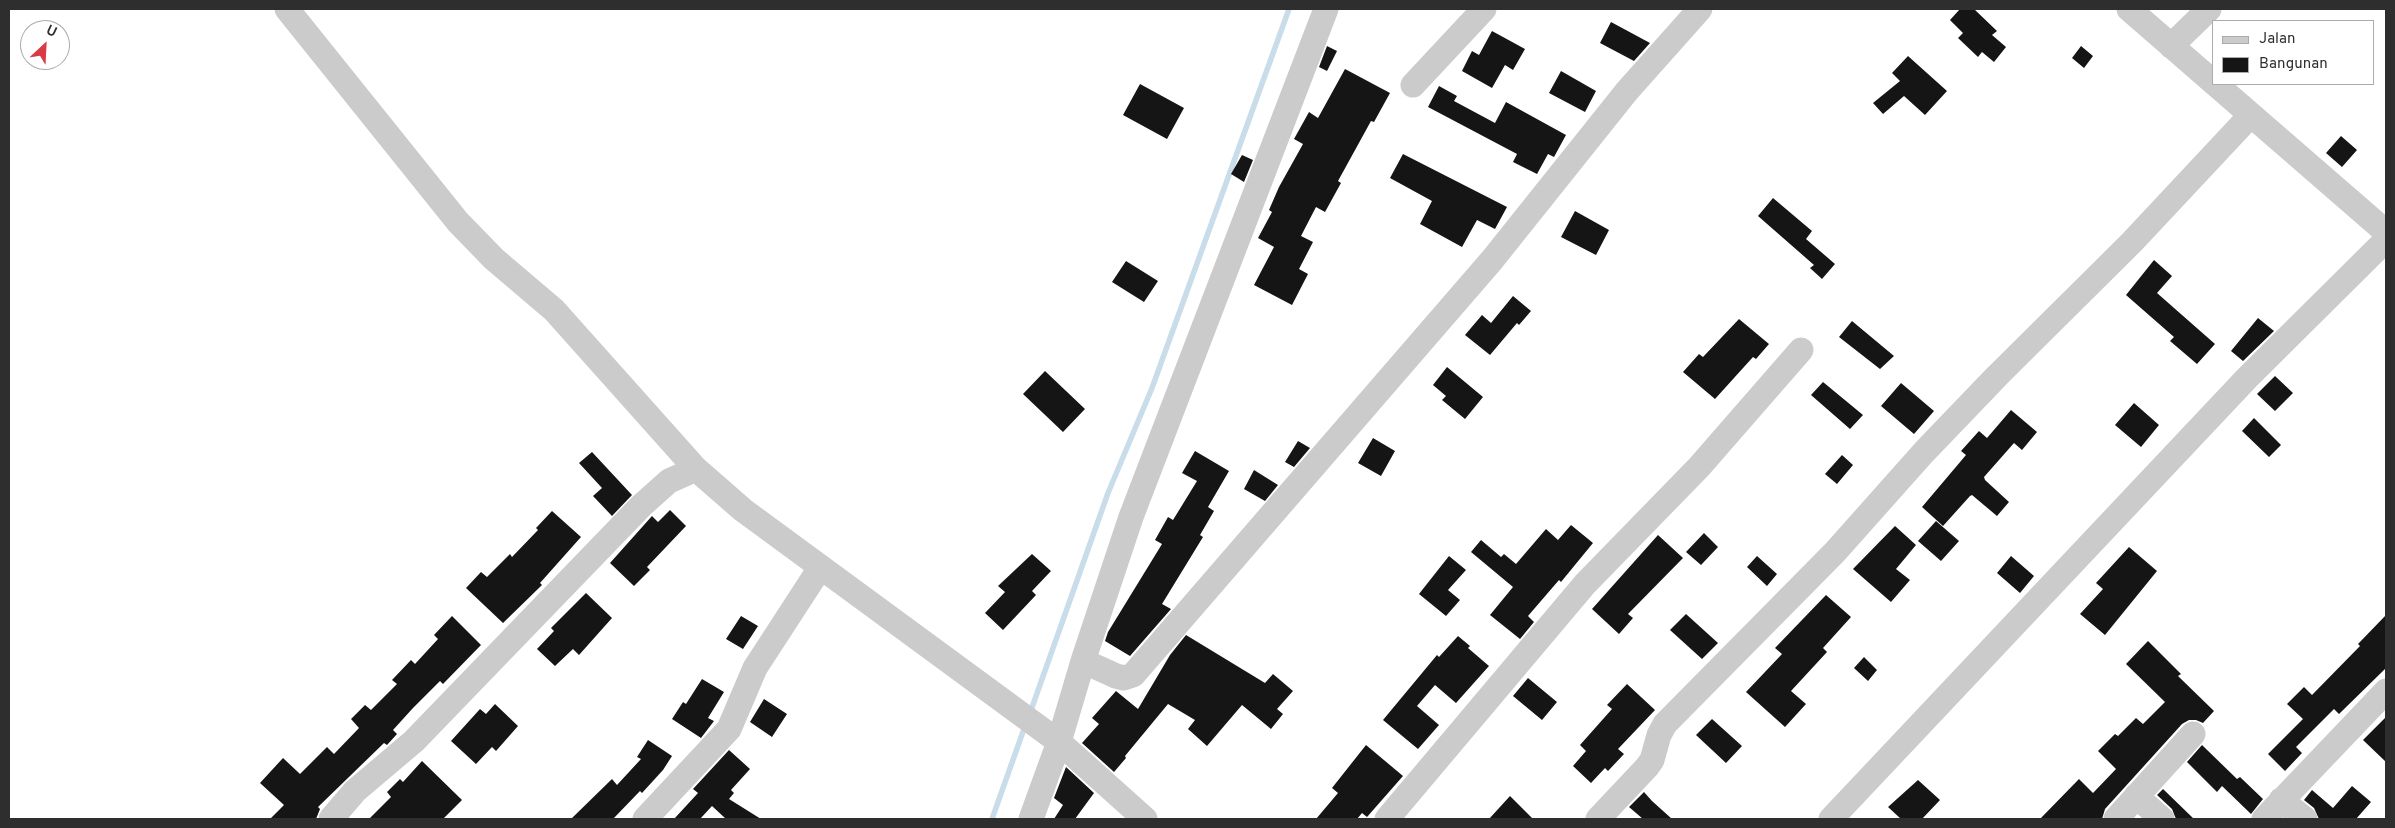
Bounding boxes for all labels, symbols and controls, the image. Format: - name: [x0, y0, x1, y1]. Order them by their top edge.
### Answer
- north arrow: [20, 20, 70, 70]
- legend: [2212, 20, 2375, 85]
- text: U: [43, 22, 59, 42]
- text: Jalan: [2259, 30, 2296, 49]
- text: Bangunan: [2259, 55, 2328, 74]

